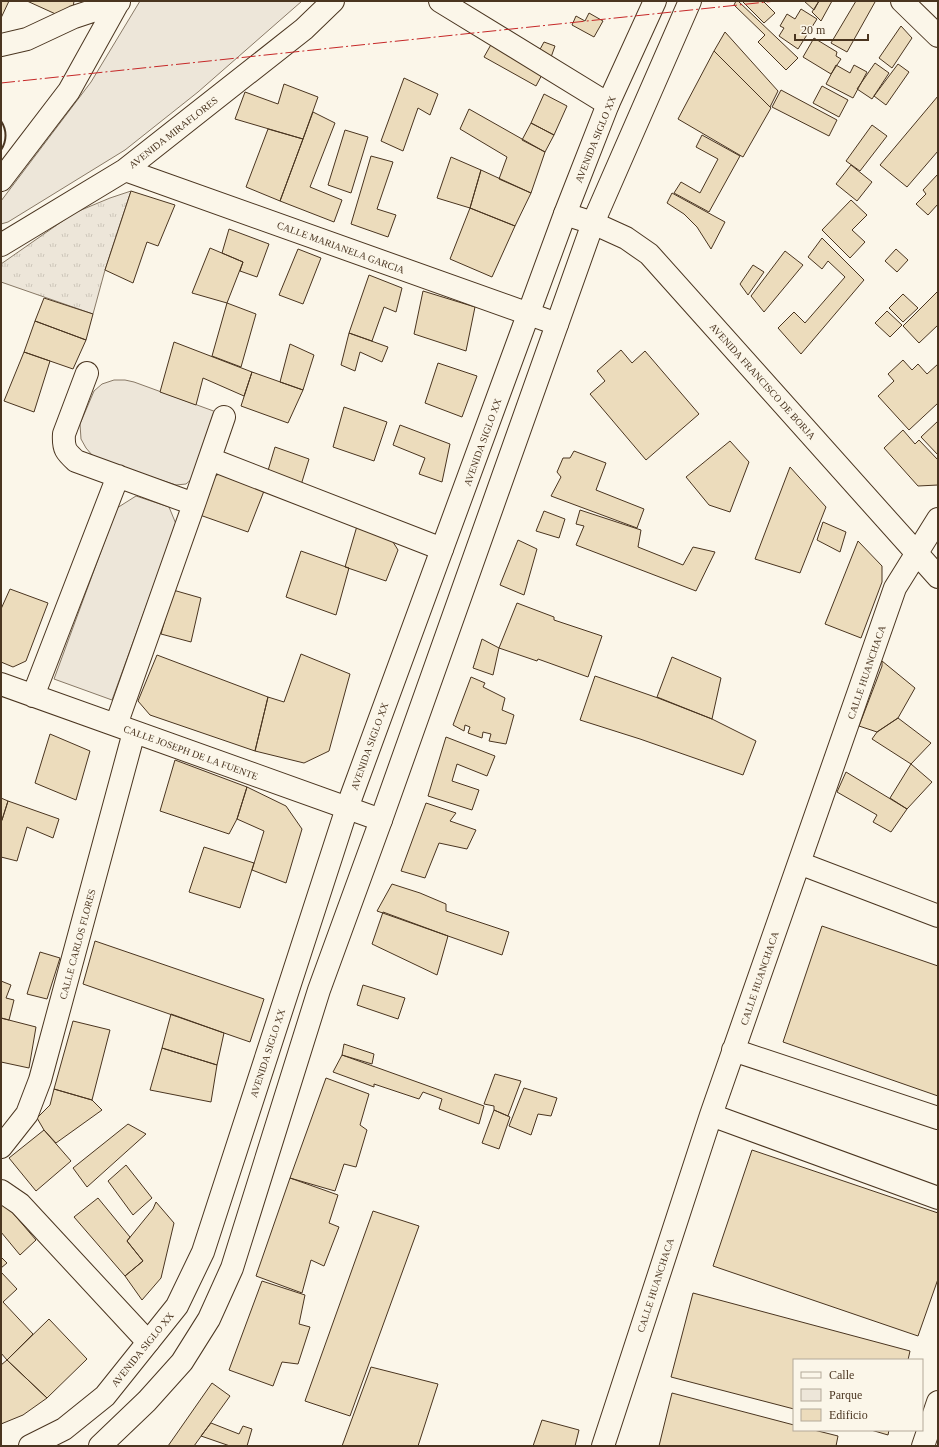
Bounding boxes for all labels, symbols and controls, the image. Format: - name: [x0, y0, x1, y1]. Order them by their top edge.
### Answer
- scale bar: [795, 16, 868, 42]
- text: 20 m: [801, 23, 826, 37]
- street label: AVENIDA SIGLO XX: [573, 93, 618, 184]
- street label: AVENIDA MIRAFLORES: [127, 94, 220, 170]
- street label: CALLE MARIANELA GARCIA: [276, 219, 407, 276]
- street label: AVENIDA FRANCISCO DE BORJA: [708, 321, 818, 442]
- street label: AVENIDA SIGLO XX: [461, 396, 504, 488]
- street label: CALLE HUANCHACA: [845, 623, 888, 721]
- street label: AVENIDA SIGLO XX: [348, 700, 391, 792]
- street label: CALLE JOSEPH DE LA FUENTE: [122, 723, 260, 782]
- street label: CALLE CARLOS FLORES: [57, 888, 98, 1001]
- street label: CALLE HUANCHACA: [738, 929, 781, 1027]
- street label: AVENIDA SIGLO XX: [248, 1007, 287, 1099]
- street label: CALLE HUANCHACA: [635, 1236, 676, 1334]
- street label: AVENIDA SIGLO XX: [109, 1309, 176, 1389]
- legend: [793, 1359, 923, 1431]
- text: Calle: [829, 1368, 854, 1382]
- text: Parque: [829, 1388, 862, 1402]
- text: Edificio: [829, 1408, 868, 1422]

